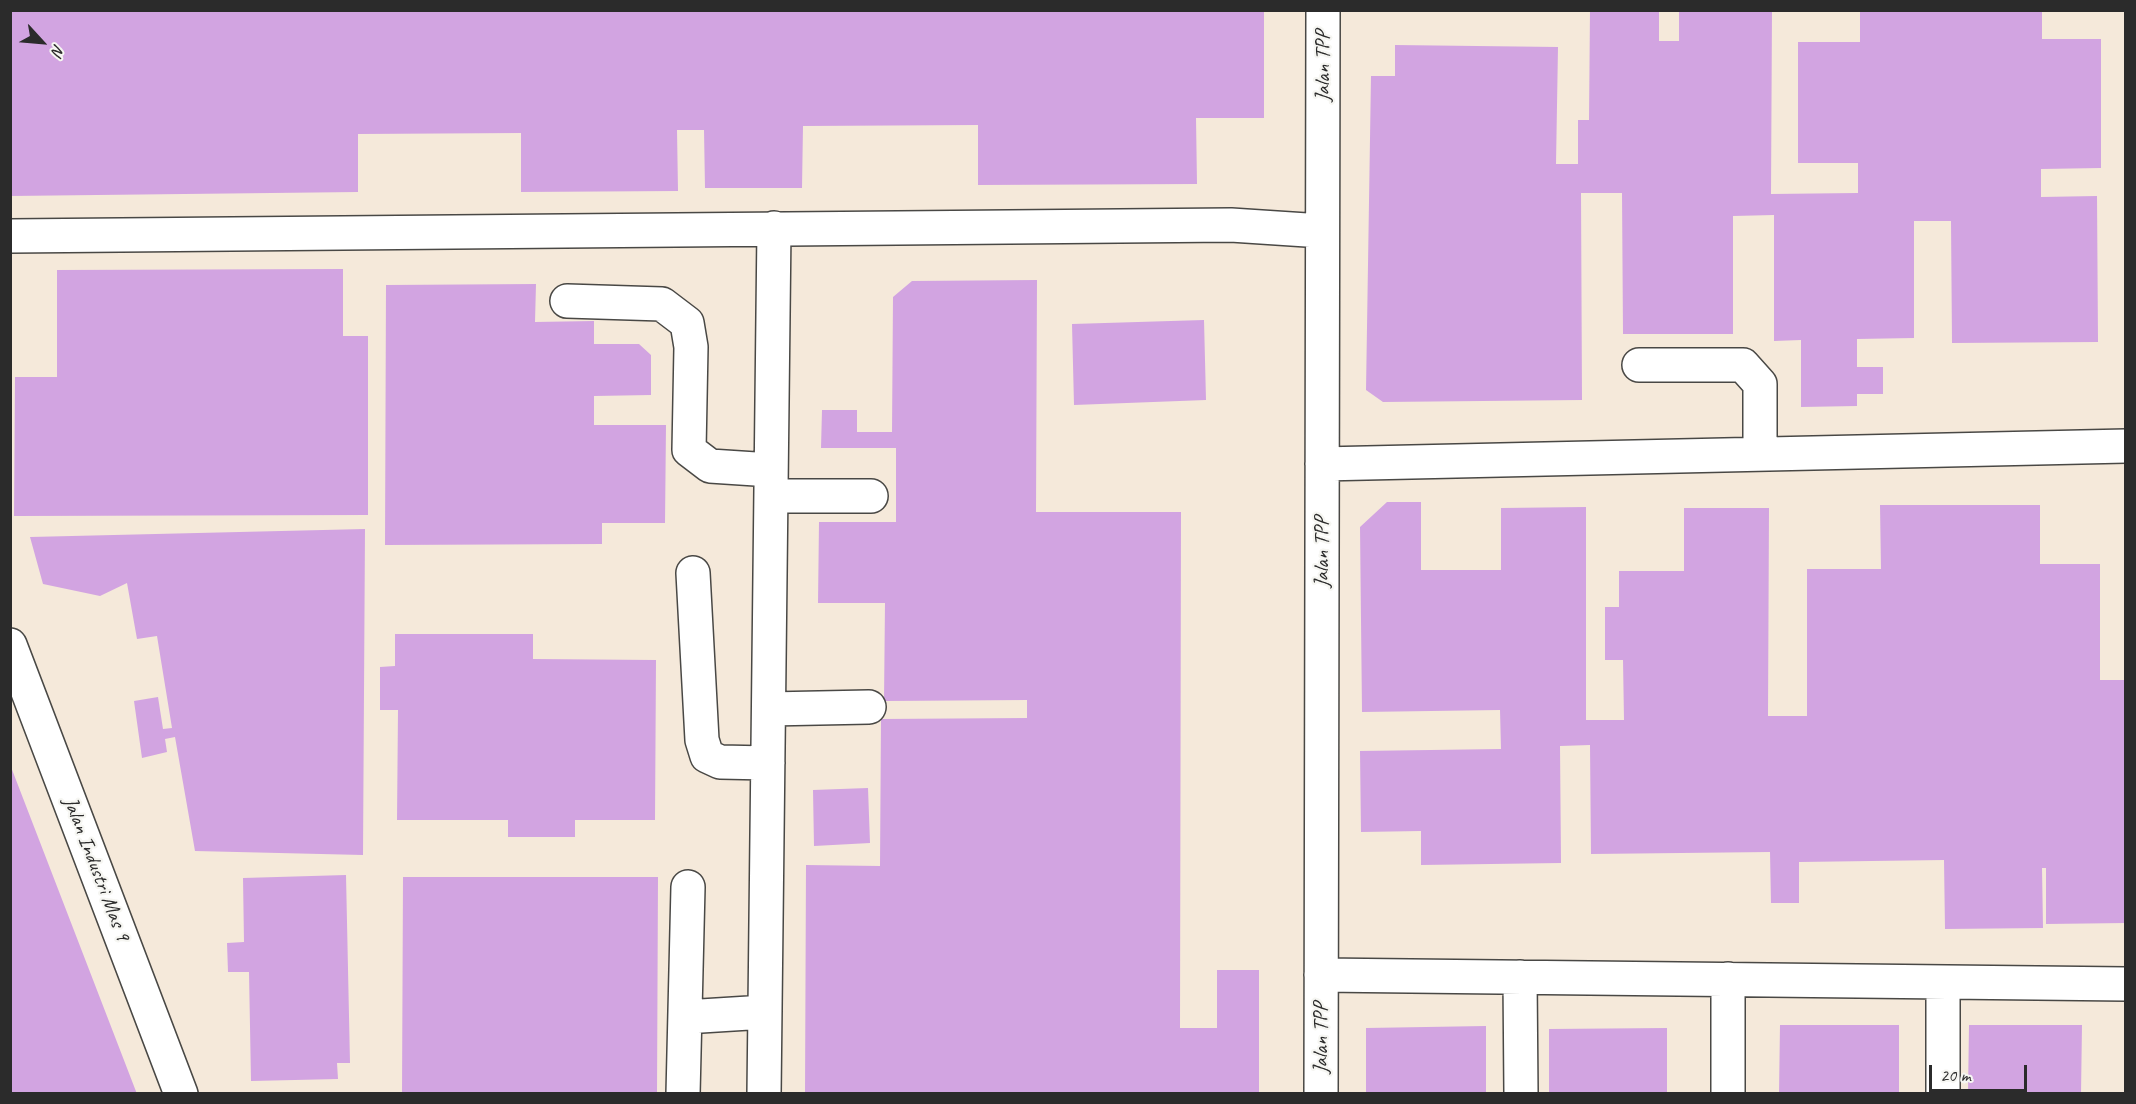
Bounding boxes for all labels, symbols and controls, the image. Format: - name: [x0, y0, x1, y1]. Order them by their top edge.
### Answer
- north arrow: [12, 12, 72, 72]
- street label: Jalan TPP: [1310, 30, 1336, 102]
- text: N: [47, 41, 69, 59]
- street label: Jalan TPP: [1309, 516, 1335, 588]
- street label: Jalan Industri Mas 9: [57, 793, 135, 945]
- street label: Jalan TPP: [1308, 1002, 1334, 1074]
- scale bar: [1932, 1053, 2030, 1091]
- text: 20 m: [1940, 1064, 1971, 1086]

